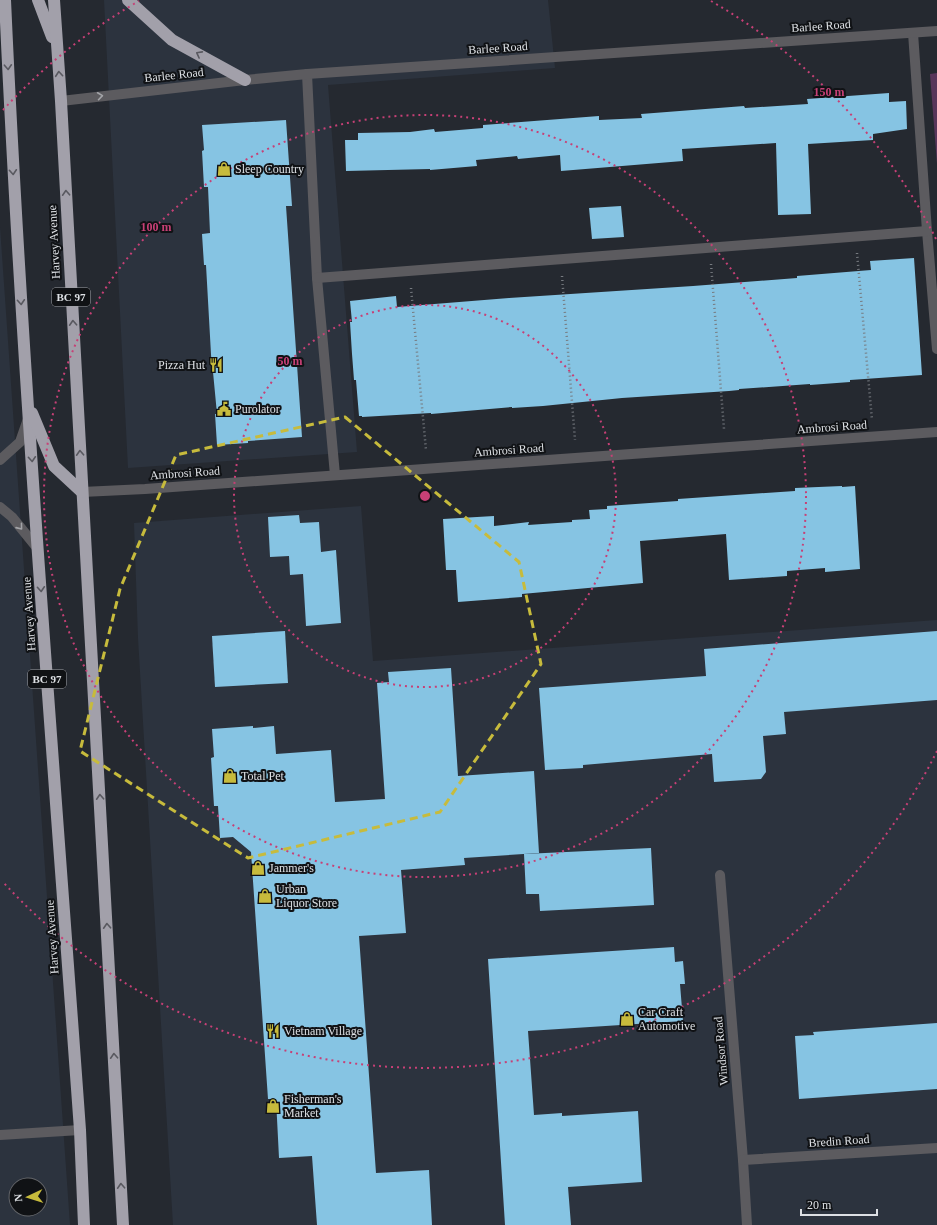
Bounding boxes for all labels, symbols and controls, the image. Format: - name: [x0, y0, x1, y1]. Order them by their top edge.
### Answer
- street label: Barlee Road: [791, 17, 851, 35]
- street label: Barlee Road: [468, 39, 528, 57]
- one-way arrow: [195, 52, 203, 59]
- one-way arrow: [3, 64, 12, 70]
- street label: Barlee Road: [144, 65, 204, 85]
- one-way arrow: [54, 71, 63, 77]
- text: 150 m: [814, 85, 845, 99]
- one-way arrow: [96, 92, 103, 101]
- shop icon: Sleep Country: [216, 161, 232, 177]
- place label: Sleep Country: [235, 162, 304, 176]
- one-way arrow: [9, 169, 18, 175]
- one-way arrow: [61, 190, 70, 196]
- street label: Harvey Avenue: [45, 205, 63, 279]
- text: 100 m: [141, 220, 172, 234]
- road number: BC 97: [52, 288, 90, 306]
- one-way arrow: [17, 299, 26, 305]
- one-way arrow: [68, 320, 77, 326]
- text: 50 m: [278, 354, 303, 368]
- restaurant icon: Pizza Hut: [208, 357, 224, 373]
- place label: Pizza Hut: [158, 358, 206, 372]
- public building icon: Purolator: [216, 401, 232, 417]
- place label: Purolator: [235, 402, 280, 416]
- street label: Ambrosi Road: [796, 418, 868, 436]
- street label: Ambrosi Road: [473, 441, 545, 459]
- one-way arrow: [75, 450, 84, 456]
- one-way arrow: [27, 456, 36, 462]
- street label: Ambrosi Road: [149, 464, 221, 482]
- centre of rings: [418, 489, 432, 503]
- one-way arrow: [16, 523, 23, 530]
- street label: Harvey Avenue: [19, 577, 39, 651]
- one-way arrow: [37, 586, 46, 592]
- road number: BC 97: [28, 670, 66, 688]
- shop icon: Total Pet: [222, 768, 238, 784]
- place label: Total Pet: [241, 769, 284, 783]
- one-way arrow: [95, 794, 104, 800]
- shop icon: Jammer's: [250, 860, 266, 876]
- place label: Jammer's: [269, 861, 314, 875]
- place label: Urban Liquor Store: [276, 882, 337, 910]
- shop icon: Urban Liquor Store: [257, 888, 273, 904]
- street label: Harvey Avenue: [42, 900, 62, 974]
- one-way arrow: [102, 923, 111, 929]
- place label: Car Craft Automotive: [638, 1005, 695, 1033]
- shop icon: Car Craft Automotive: [619, 1011, 635, 1027]
- street label: Windsor Road: [711, 1016, 731, 1086]
- restaurant icon: Vietnam Village: [265, 1023, 281, 1039]
- place label: Vietnam Village: [284, 1024, 362, 1038]
- one-way arrow: [110, 1053, 118, 1059]
- place label: Fisherman's Market: [284, 1092, 342, 1120]
- shop icon: Fisherman's Market: [265, 1098, 281, 1114]
- street label: Bredin Road: [808, 1132, 870, 1150]
- north arrow: [8, 1177, 48, 1217]
- one-way arrow: [117, 1183, 126, 1189]
- scale bar: [801, 1191, 877, 1217]
- text: N: [12, 1193, 24, 1202]
- text: 20 m: [807, 1198, 832, 1212]

